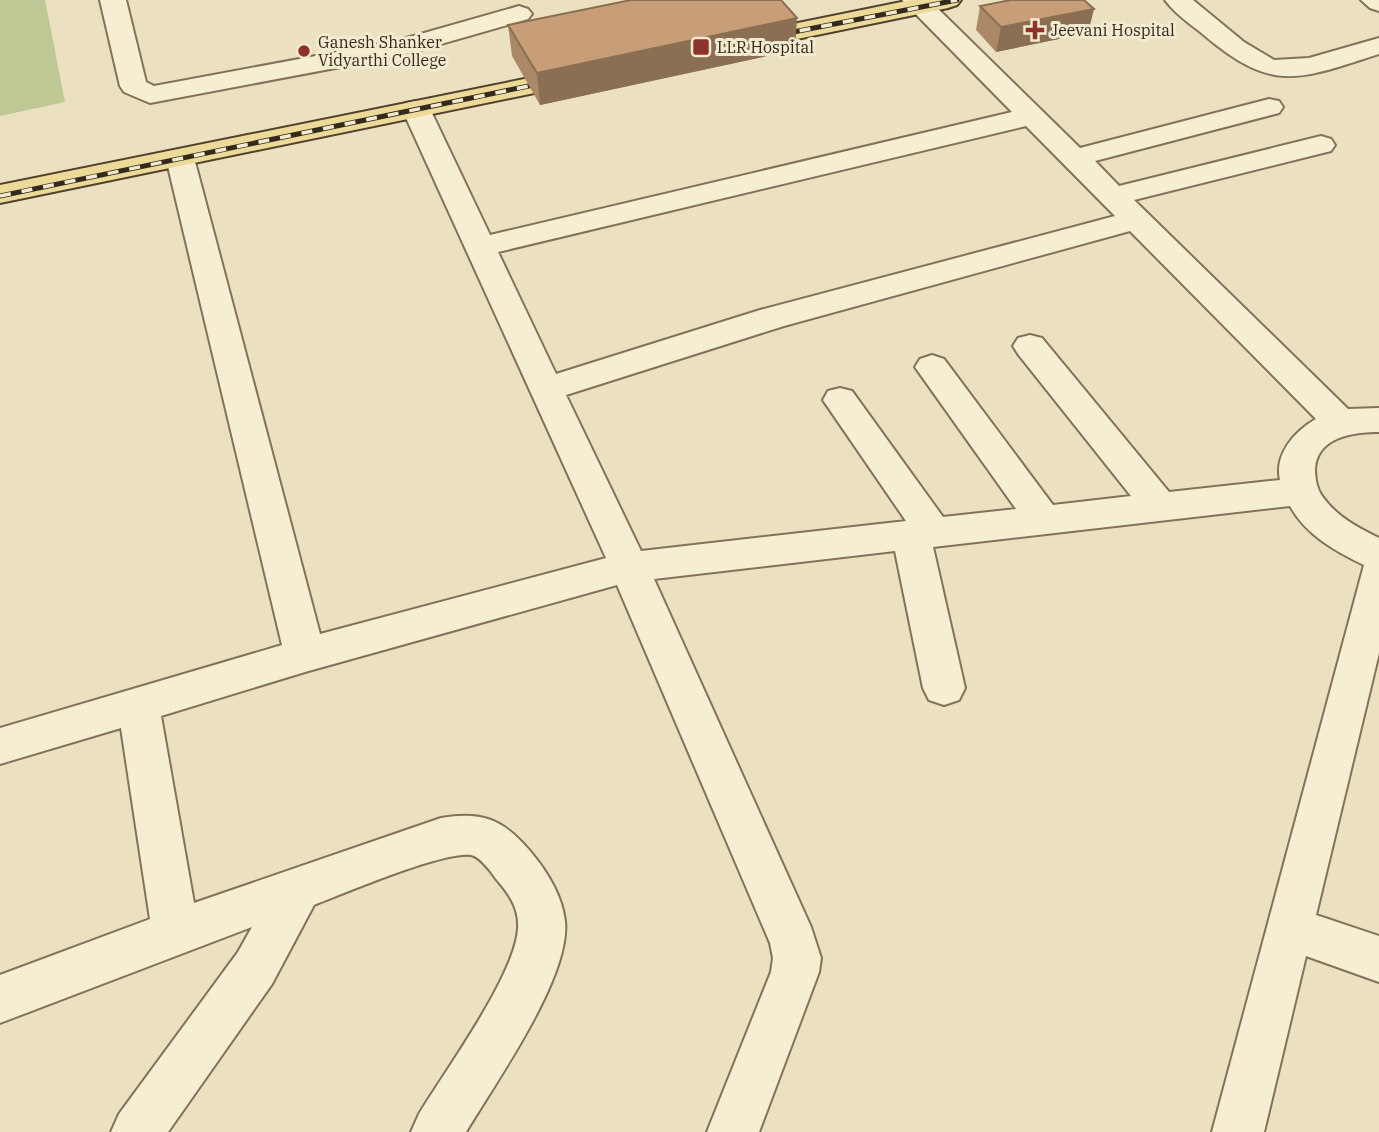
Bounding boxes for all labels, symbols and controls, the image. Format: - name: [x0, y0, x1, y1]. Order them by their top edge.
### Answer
- marker: Jeevani Hospital: [1025, 20, 1045, 40]
- place label: Jeevani Hospital: [1051, 20, 1175, 40]
- place label: Ganesh Shanker Vidyarthi College: [318, 32, 446, 70]
- marker: LLR Hospital: [691, 37, 711, 57]
- place label: LLR Hospital: [717, 37, 814, 57]
- marker: Ganesh Shanker Vidyarthi College: [296, 43, 312, 59]

